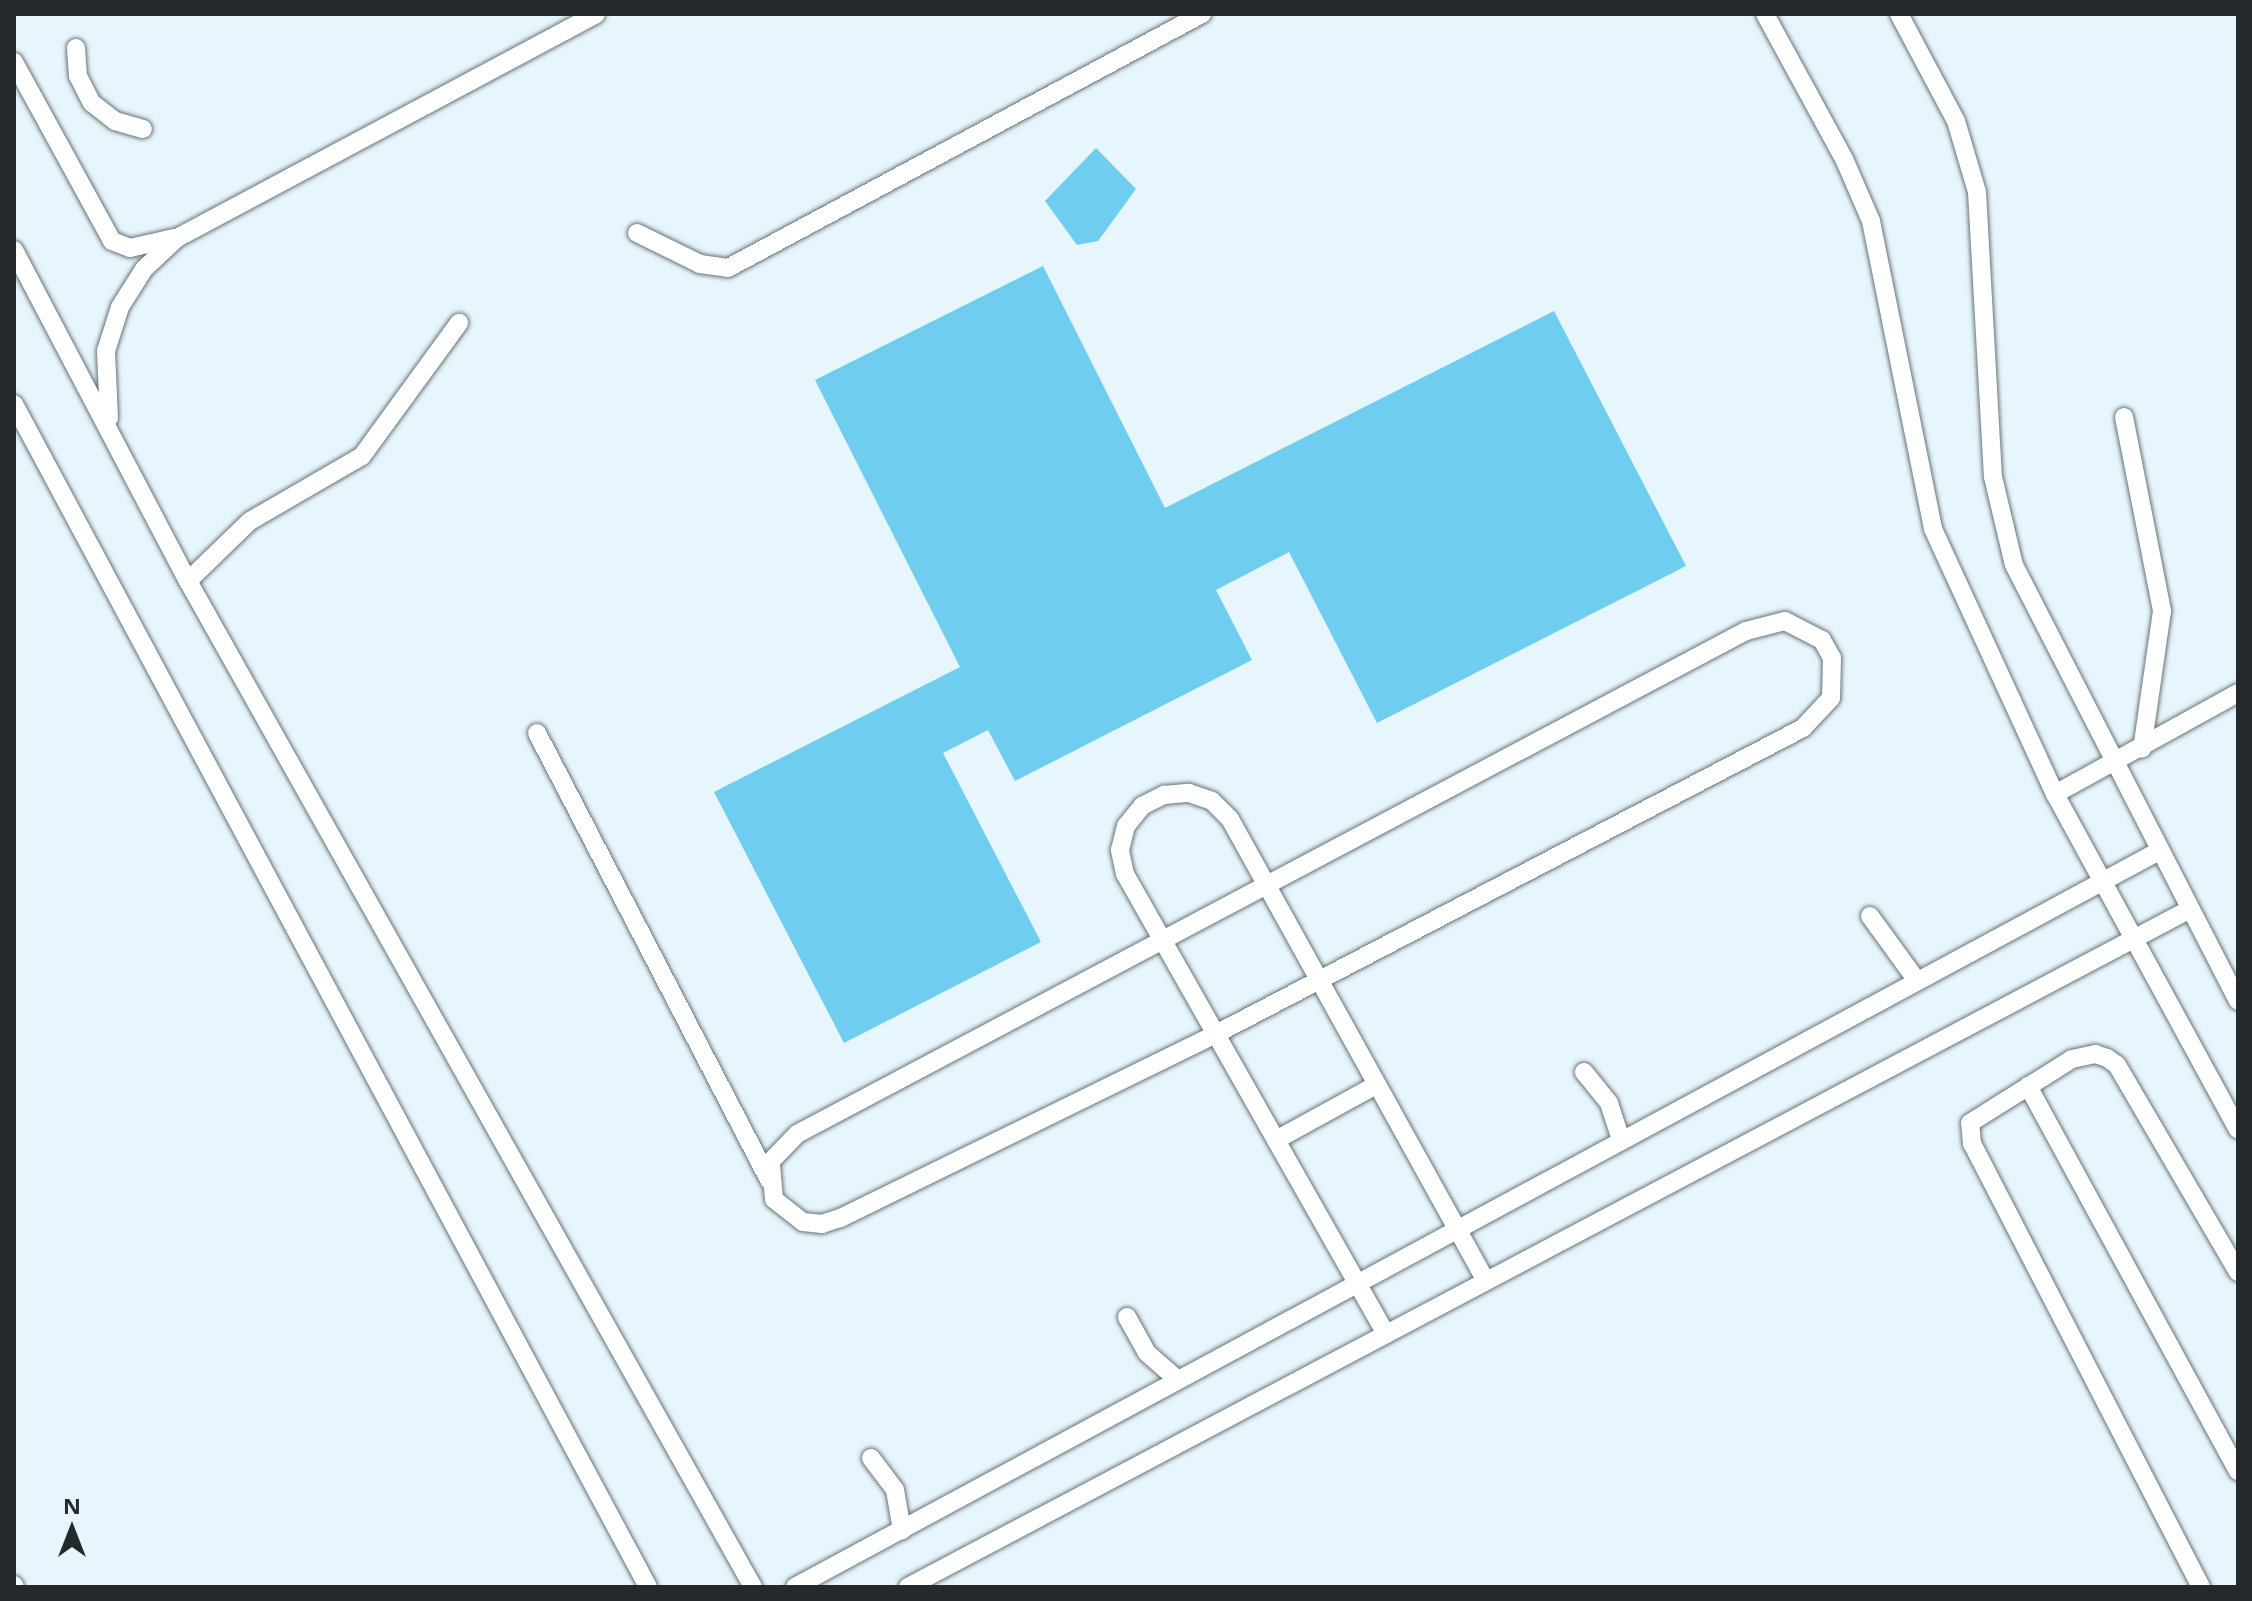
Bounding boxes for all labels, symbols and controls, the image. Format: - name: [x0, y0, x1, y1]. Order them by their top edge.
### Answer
- north arrow: [32, 1489, 112, 1569]
- text: N: [63, 1490, 81, 1520]

